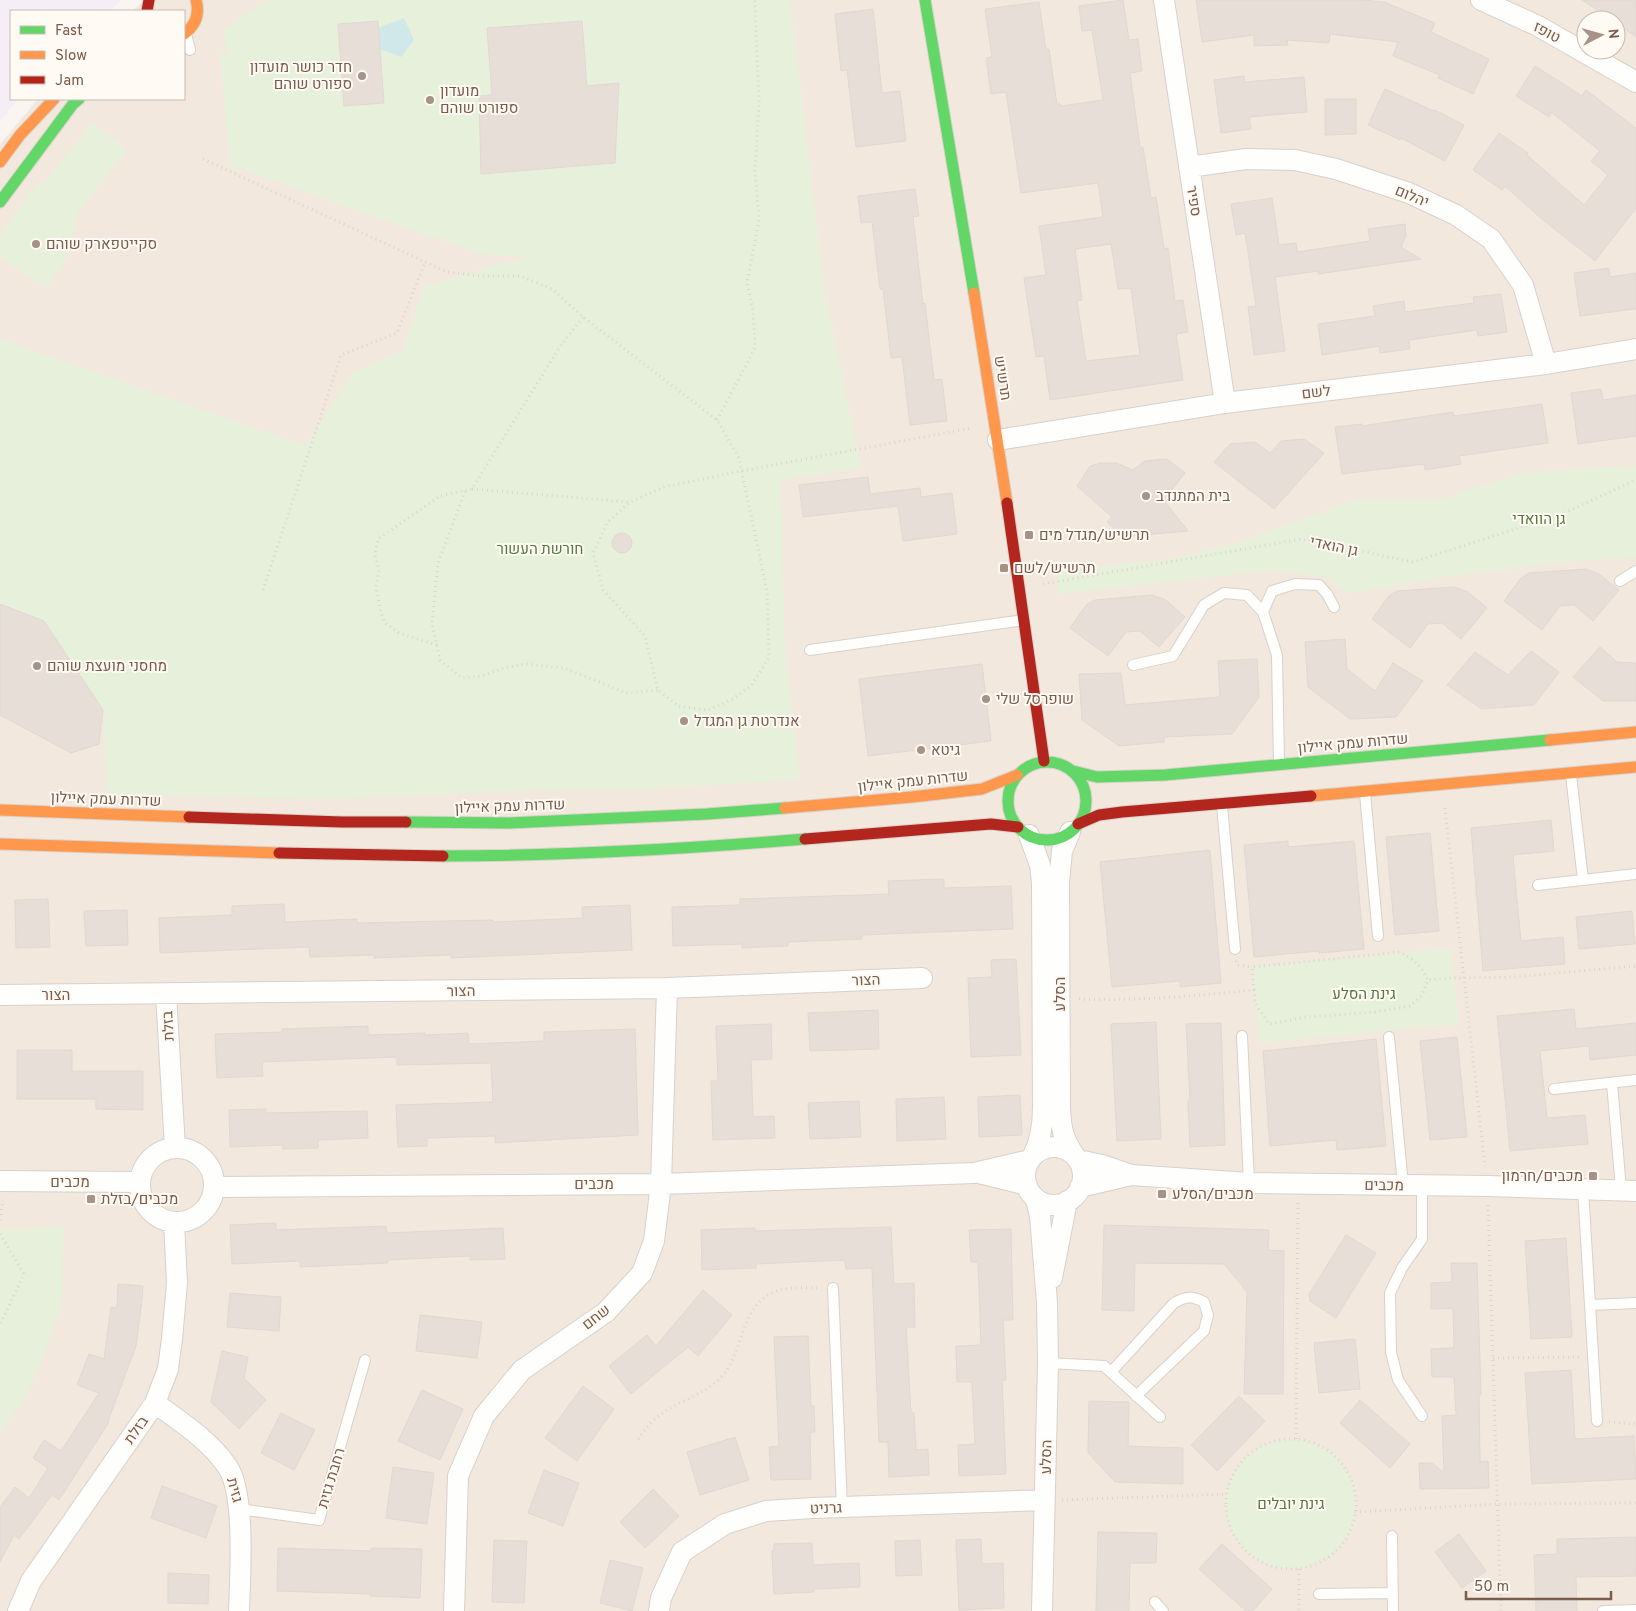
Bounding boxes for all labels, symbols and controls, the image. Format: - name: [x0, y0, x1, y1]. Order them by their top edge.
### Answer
- legend: [10, 10, 185, 100]
- north arrow: [1576, 10, 1626, 60]
- street label: טופז: [1529, 18, 1563, 48]
- text: Fast: [55, 22, 83, 41]
- text: N: [1603, 28, 1621, 40]
- text: Slow: [55, 47, 87, 66]
- place label: חדר כושר מועדון ספורט שוהם: [250, 59, 352, 95]
- marker: חדר כושר מועדון ספורט שוהם: [356, 70, 368, 82]
- text: Jam: [55, 72, 84, 91]
- place label: מועדון ספורט שוהם: [440, 83, 518, 119]
- marker: מועדון ספורט שוהם: [424, 94, 436, 106]
- street label: יהלום: [1392, 182, 1431, 213]
- street label: ספיר: [1181, 185, 1204, 218]
- place label: סקייטפארק שוהם: [46, 236, 157, 255]
- marker: סקייטפארק שוהם: [30, 238, 42, 250]
- street label: תרשיש: [989, 354, 1014, 402]
- street label: לשם: [1301, 382, 1332, 405]
- place label: בית המתנדב: [1156, 488, 1230, 507]
- marker: בית המתנדב: [1140, 490, 1152, 502]
- park label: גן הוואדי: [1512, 511, 1566, 530]
- place label: תרשיש/מגדל מים: [1039, 527, 1149, 546]
- marker: תרשיש/מגדל מים: [1023, 529, 1035, 541]
- street label: גן הואדי: [1308, 533, 1360, 562]
- park label: חורשת העשור: [497, 541, 583, 560]
- place label: תרשיש/לשם: [1014, 560, 1096, 579]
- marker: תרשיש/לשם: [998, 562, 1010, 574]
- place label: מחסני מועצת שוהם: [47, 658, 167, 677]
- marker: מחסני מועצת שוהם: [31, 660, 43, 672]
- place label: שופרסל שלי: [996, 691, 1074, 710]
- marker: שופרסל שלי: [980, 693, 992, 705]
- place label: אנדרטת גן המגדל: [694, 713, 800, 732]
- marker: אנדרטת גן המגדל: [678, 715, 690, 727]
- street label: שדרות עמק איילון: [1297, 730, 1409, 759]
- place label: גיטא: [931, 742, 960, 761]
- marker: גיטא: [915, 744, 927, 756]
- street label: שדרות עמק איילון: [857, 767, 969, 798]
- street label: שדרות עמק איילון: [50, 789, 162, 812]
- street label: שדרות עמק איילון: [454, 796, 566, 819]
- street label: הצור: [851, 972, 881, 991]
- street label: הסלע: [1052, 977, 1071, 1011]
- street label: הצור: [446, 983, 476, 1002]
- park label: גינת הסלע: [1332, 986, 1396, 1005]
- street label: הצור: [42, 987, 70, 1006]
- street label: בזלת: [159, 1010, 180, 1042]
- place label: מכבים/חרמון: [1501, 1168, 1583, 1187]
- marker: מכבים/חרמון: [1587, 1170, 1599, 1182]
- street label: מכבים: [50, 1174, 90, 1193]
- street label: מכבים: [574, 1176, 614, 1195]
- street label: מכבים: [1364, 1177, 1404, 1196]
- place label: מכבים/הסלע: [1172, 1186, 1254, 1205]
- marker: מכבים/הסלע: [1156, 1188, 1168, 1200]
- place label: מכבים/בזלת: [101, 1191, 178, 1210]
- marker: מכבים/בזלת: [85, 1193, 97, 1205]
- street label: שחם: [579, 1301, 615, 1335]
- street label: בזלת: [121, 1413, 154, 1449]
- street label: הסלע: [1038, 1439, 1057, 1475]
- street label: רחבת גזית: [314, 1446, 351, 1511]
- street label: גזית: [221, 1476, 246, 1505]
- park label: גינת יובלים: [1257, 1496, 1325, 1515]
- street label: גרניט: [810, 1499, 843, 1520]
- scale bar: [1466, 1568, 1611, 1600]
- text: 50 m: [1474, 1578, 1509, 1597]

